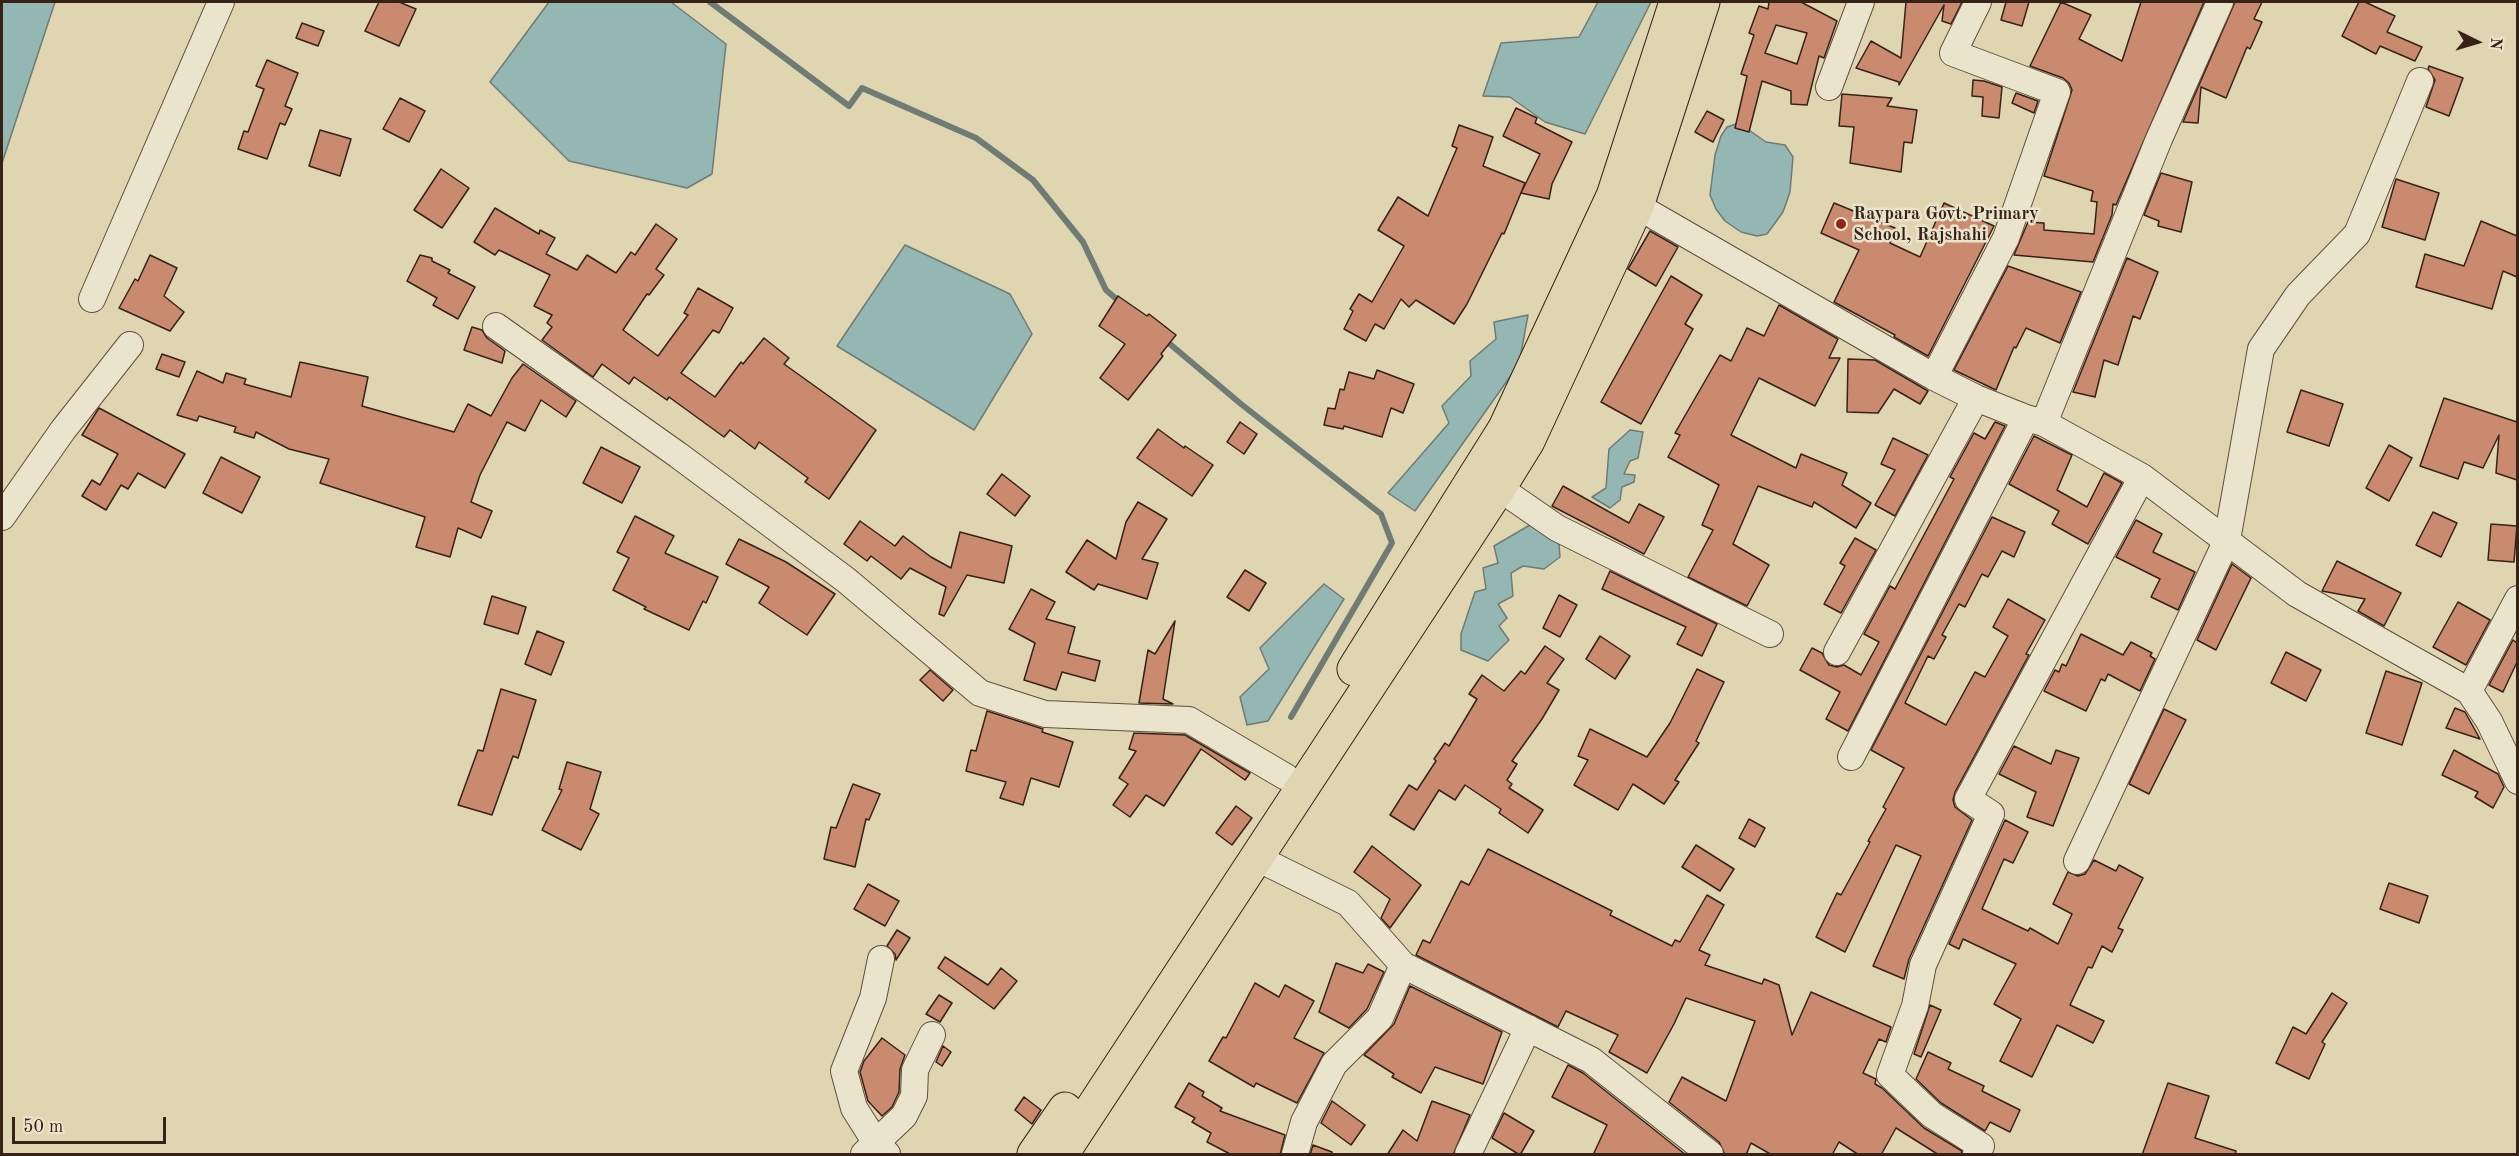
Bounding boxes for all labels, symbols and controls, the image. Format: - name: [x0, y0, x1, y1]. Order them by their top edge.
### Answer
- north arrow: [2447, 12, 2507, 72]
- text: N: [2486, 37, 2503, 50]
- place label: Raypara Govt. Primary School, Rajshahi: [1853, 203, 2039, 246]
- marker: Raypara Govt. Primary School, Rajshahi: [1834, 217, 1848, 231]
- scale bar: [15, 1105, 170, 1143]
- text: 50 m: [23, 1118, 63, 1136]

